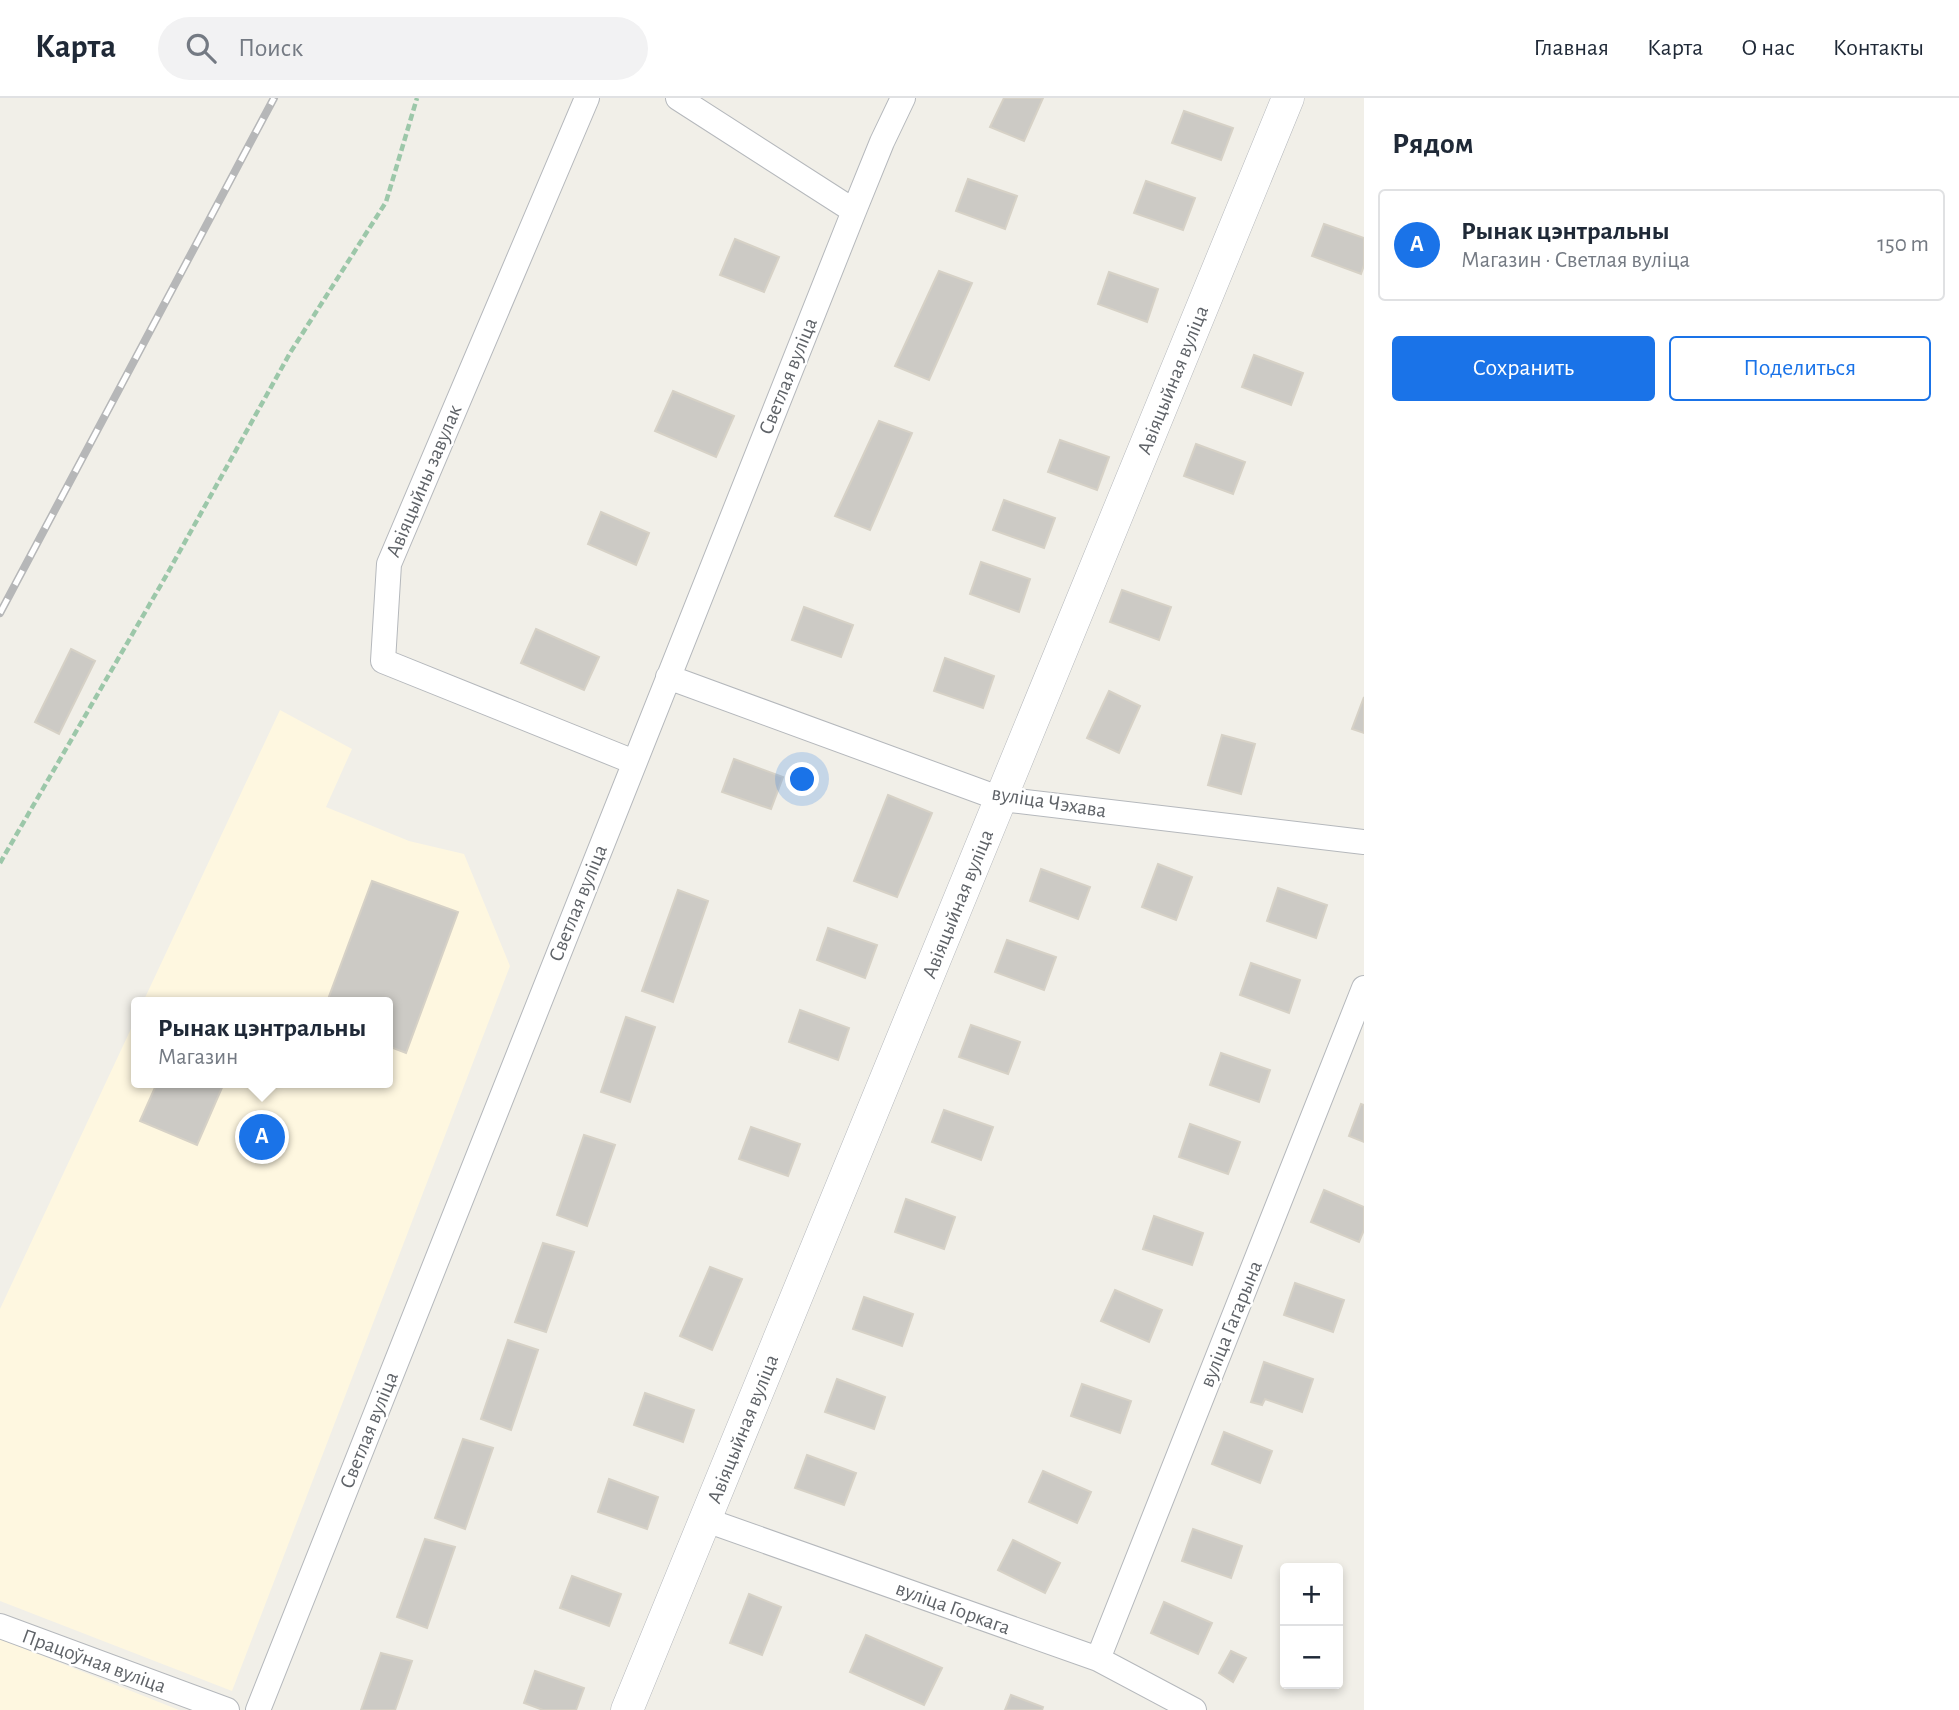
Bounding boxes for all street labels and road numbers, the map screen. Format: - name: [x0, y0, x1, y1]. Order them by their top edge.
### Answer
- street label: Авіяцыйная вуліца: [1134, 302, 1213, 457]
- street label: Светлая вуліца: [755, 314, 821, 437]
- street label: Авіяцыйны завулак: [382, 401, 466, 560]
- street label: вуліца Чэхава: [990, 783, 1108, 821]
- street label: Авіяцыйная вуліца: [919, 826, 998, 981]
- street label: Светлая вуліца: [545, 841, 611, 964]
- street label: вуліца Гагарына: [1196, 1257, 1266, 1390]
- street label: Авіяцыйная вуліца: [704, 1351, 783, 1506]
- street label: Светлая вуліца: [336, 1368, 402, 1491]
- street label: вуліца Горкага: [893, 1578, 1013, 1639]
- street label: Працоўная вуліца: [19, 1625, 169, 1697]

